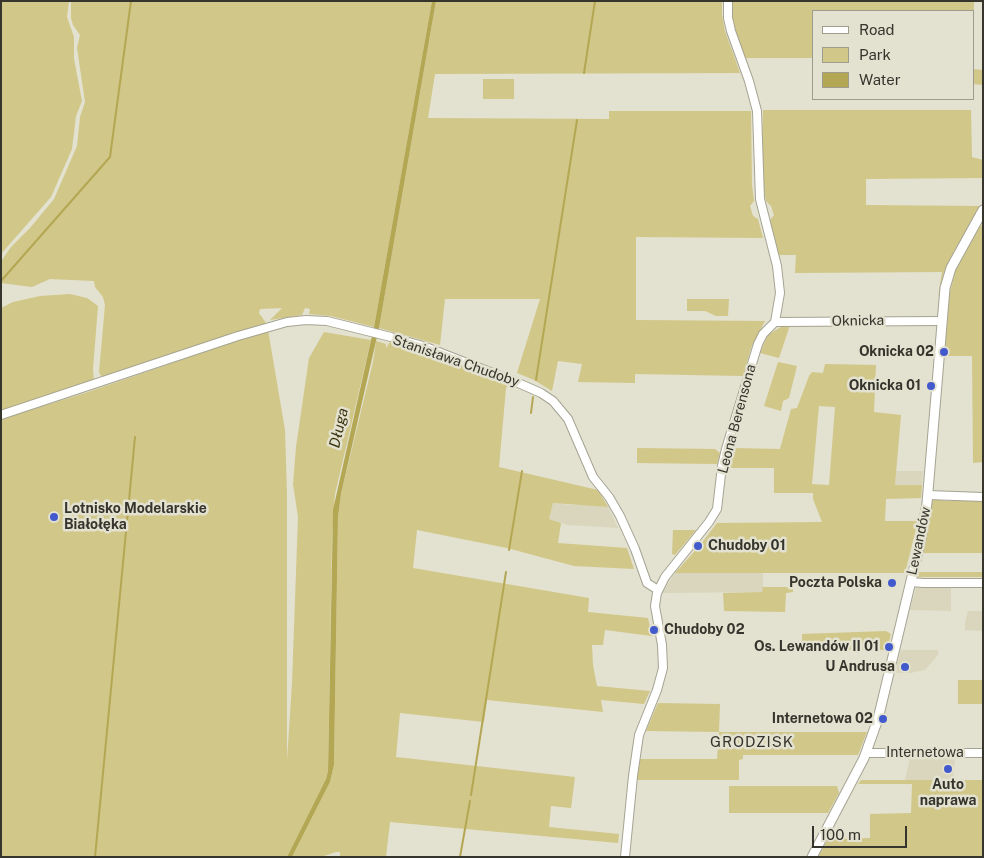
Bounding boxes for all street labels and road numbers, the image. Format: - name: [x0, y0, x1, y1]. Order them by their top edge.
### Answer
- street label: Oknicka: [832, 312, 884, 330]
- street label: Stanisława Chudoby: [390, 331, 522, 391]
- street label: Leona Berensona: [714, 363, 760, 475]
- street label: Lewandów: [904, 505, 934, 577]
- street label: Internetowa: [886, 745, 964, 761]

